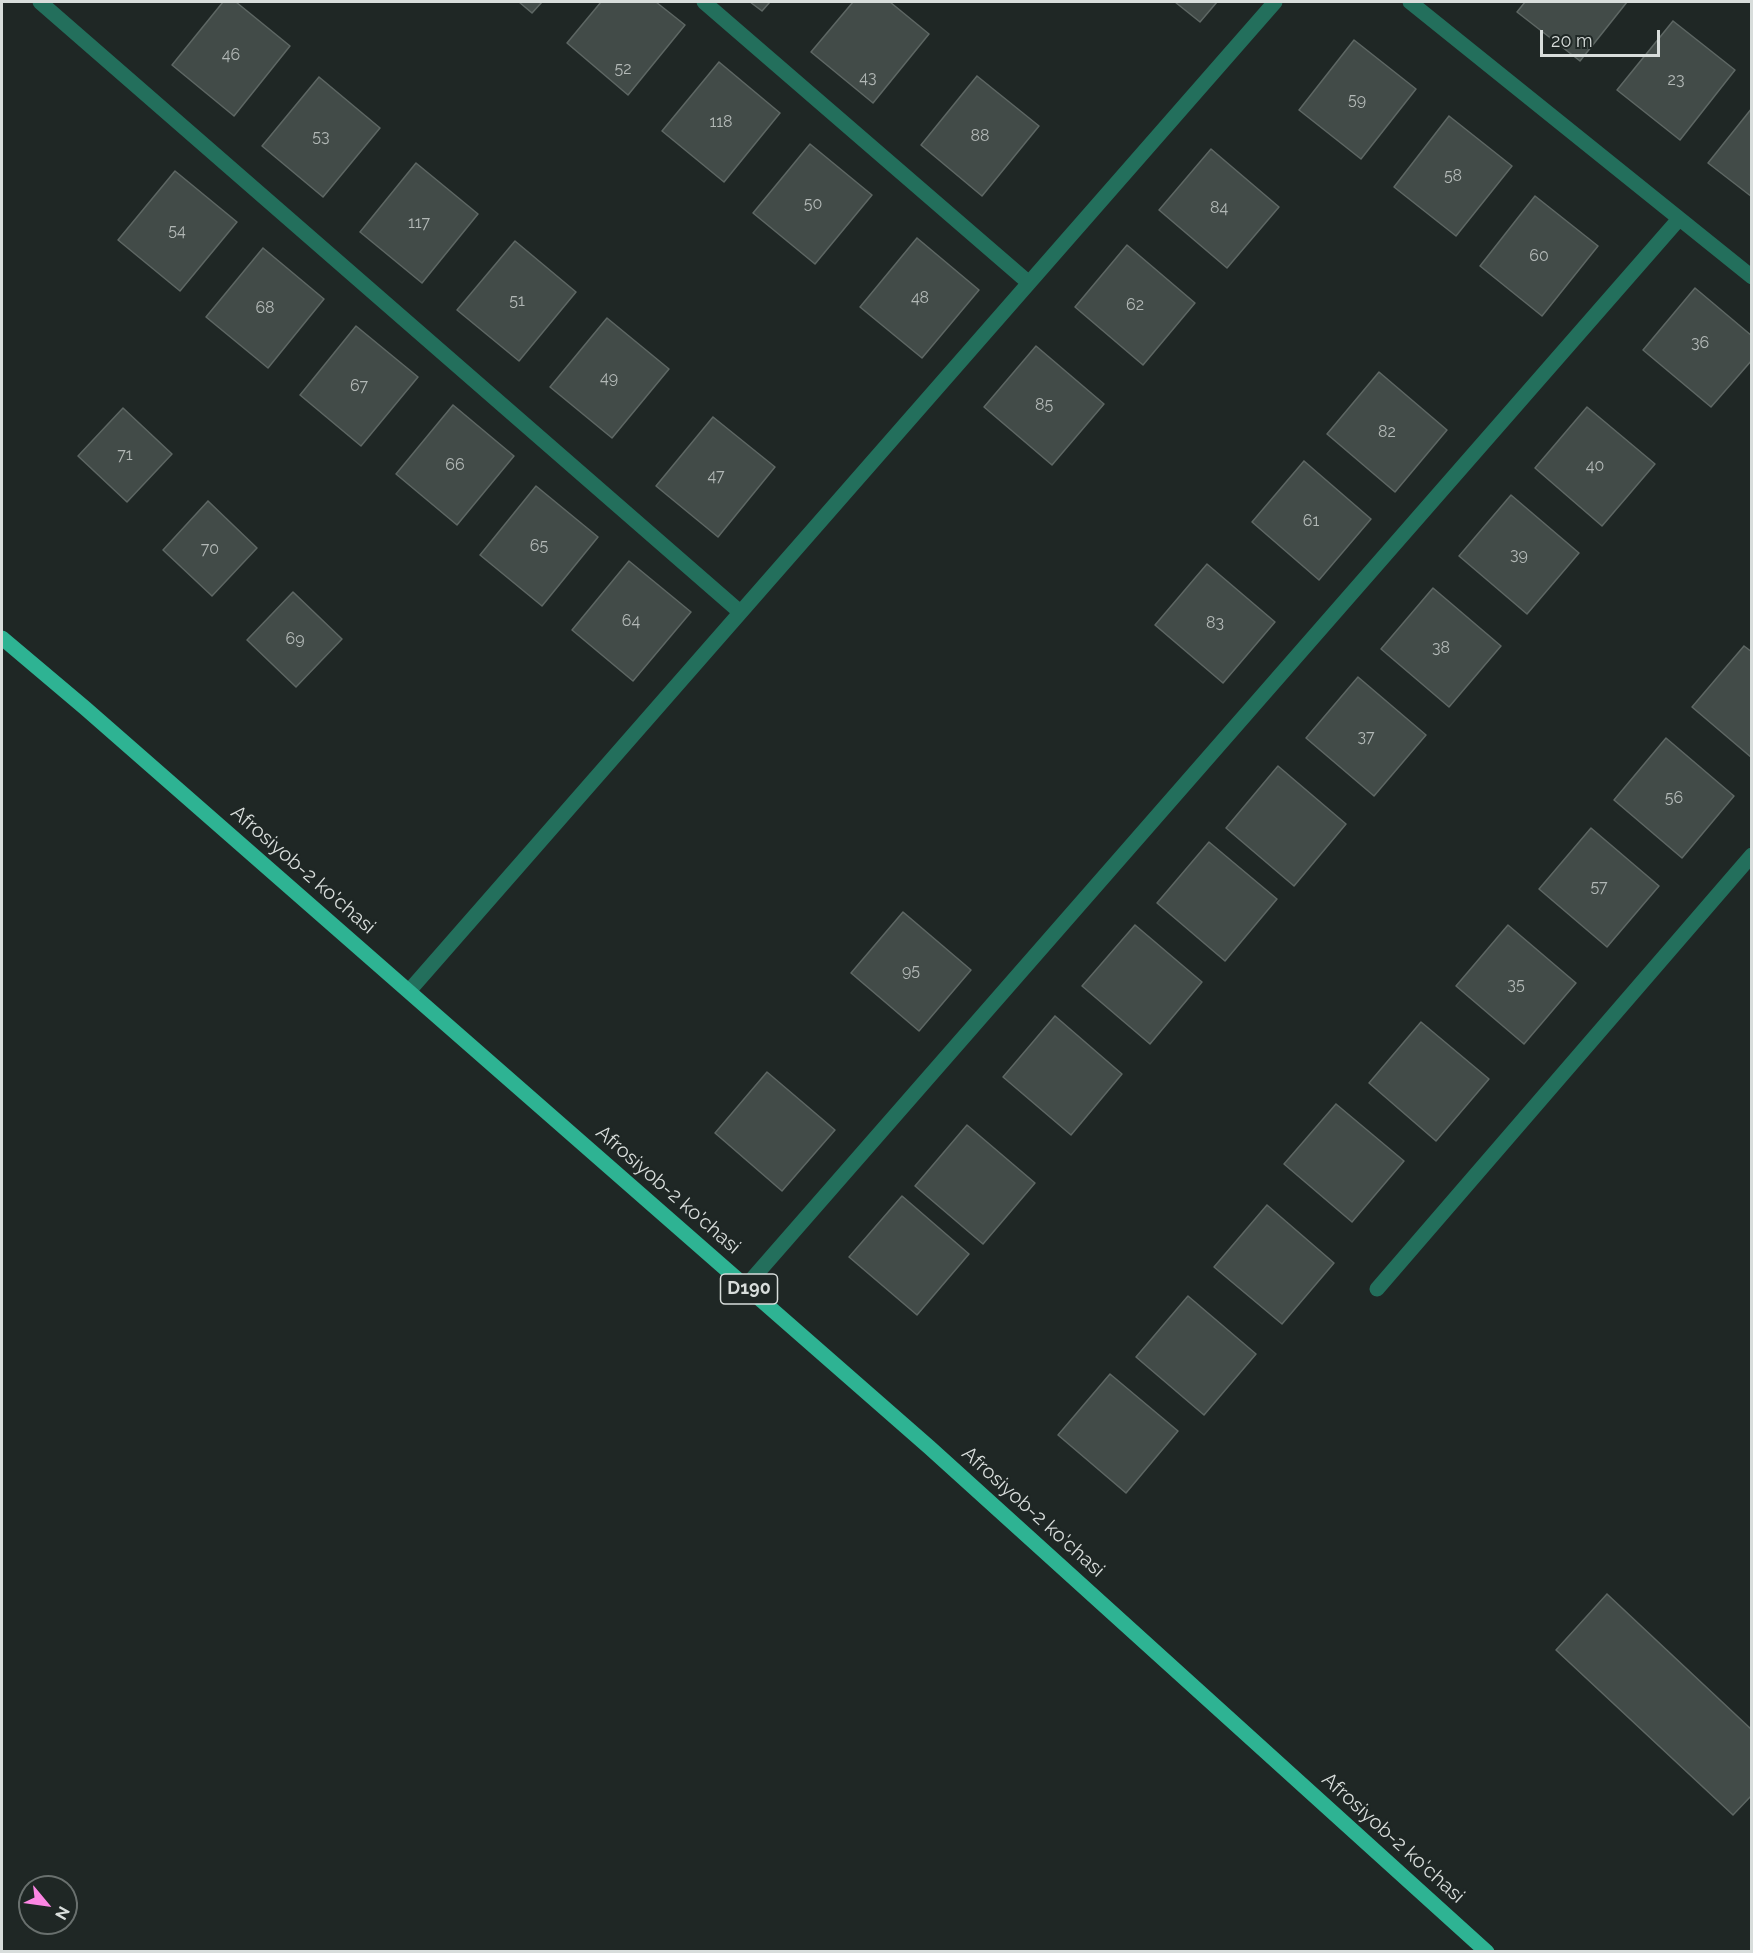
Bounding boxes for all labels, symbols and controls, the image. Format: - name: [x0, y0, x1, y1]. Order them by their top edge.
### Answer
- scale bar: [1543, 18, 1663, 56]
- text: 20 m: [1551, 30, 1593, 51]
- house number: 46: [222, 45, 240, 65]
- house number: 52: [614, 59, 632, 79]
- house number: 43: [859, 68, 877, 88]
- house number: 23: [1668, 70, 1684, 90]
- house number: 59: [1348, 90, 1366, 110]
- house number: 118: [709, 112, 733, 132]
- house number: 88: [971, 126, 989, 146]
- house number: 53: [312, 127, 330, 147]
- house number: 58: [1444, 166, 1462, 186]
- house number: 50: [804, 194, 822, 214]
- house number: 84: [1210, 198, 1228, 218]
- house number: 117: [408, 213, 430, 233]
- house number: 54: [168, 221, 186, 241]
- house number: 60: [1529, 246, 1549, 266]
- house number: 48: [911, 288, 929, 308]
- house number: 51: [509, 291, 525, 311]
- house number: 62: [1126, 295, 1144, 315]
- house number: 68: [255, 298, 275, 318]
- house number: 36: [1691, 333, 1709, 353]
- house number: 49: [600, 368, 618, 388]
- house number: 67: [350, 376, 368, 396]
- house number: 85: [1035, 395, 1053, 415]
- house number: 82: [1378, 422, 1396, 442]
- house number: 71: [117, 445, 133, 465]
- house number: 66: [445, 455, 465, 475]
- house number: 40: [1586, 456, 1604, 476]
- house number: 47: [707, 466, 725, 486]
- house number: 61: [1303, 511, 1319, 531]
- house number: 65: [530, 536, 548, 556]
- house number: 70: [201, 539, 219, 559]
- house number: 39: [1510, 545, 1528, 565]
- house number: 64: [622, 611, 640, 631]
- house number: 83: [1206, 613, 1224, 633]
- house number: 69: [285, 629, 305, 649]
- house number: 38: [1432, 638, 1450, 658]
- house number: 37: [1357, 727, 1375, 747]
- house number: 56: [1665, 788, 1683, 808]
- street label: Afrosiyob-2 ko'chasi: [226, 801, 380, 939]
- house number: 57: [1590, 877, 1608, 897]
- house number: 95: [902, 961, 920, 981]
- house number: 35: [1507, 975, 1525, 995]
- street label: Afrosiyob-2 ko'chasi: [591, 1121, 745, 1259]
- road number: D190: [720, 1274, 777, 1304]
- street label: Afrosiyob-2 ko'chasi: [957, 1442, 1109, 1582]
- street label: Afrosiyob-2 ko'chasi: [1317, 1768, 1469, 1908]
- north arrow: [18, 1875, 78, 1935]
- text: N: [51, 1903, 74, 1923]

